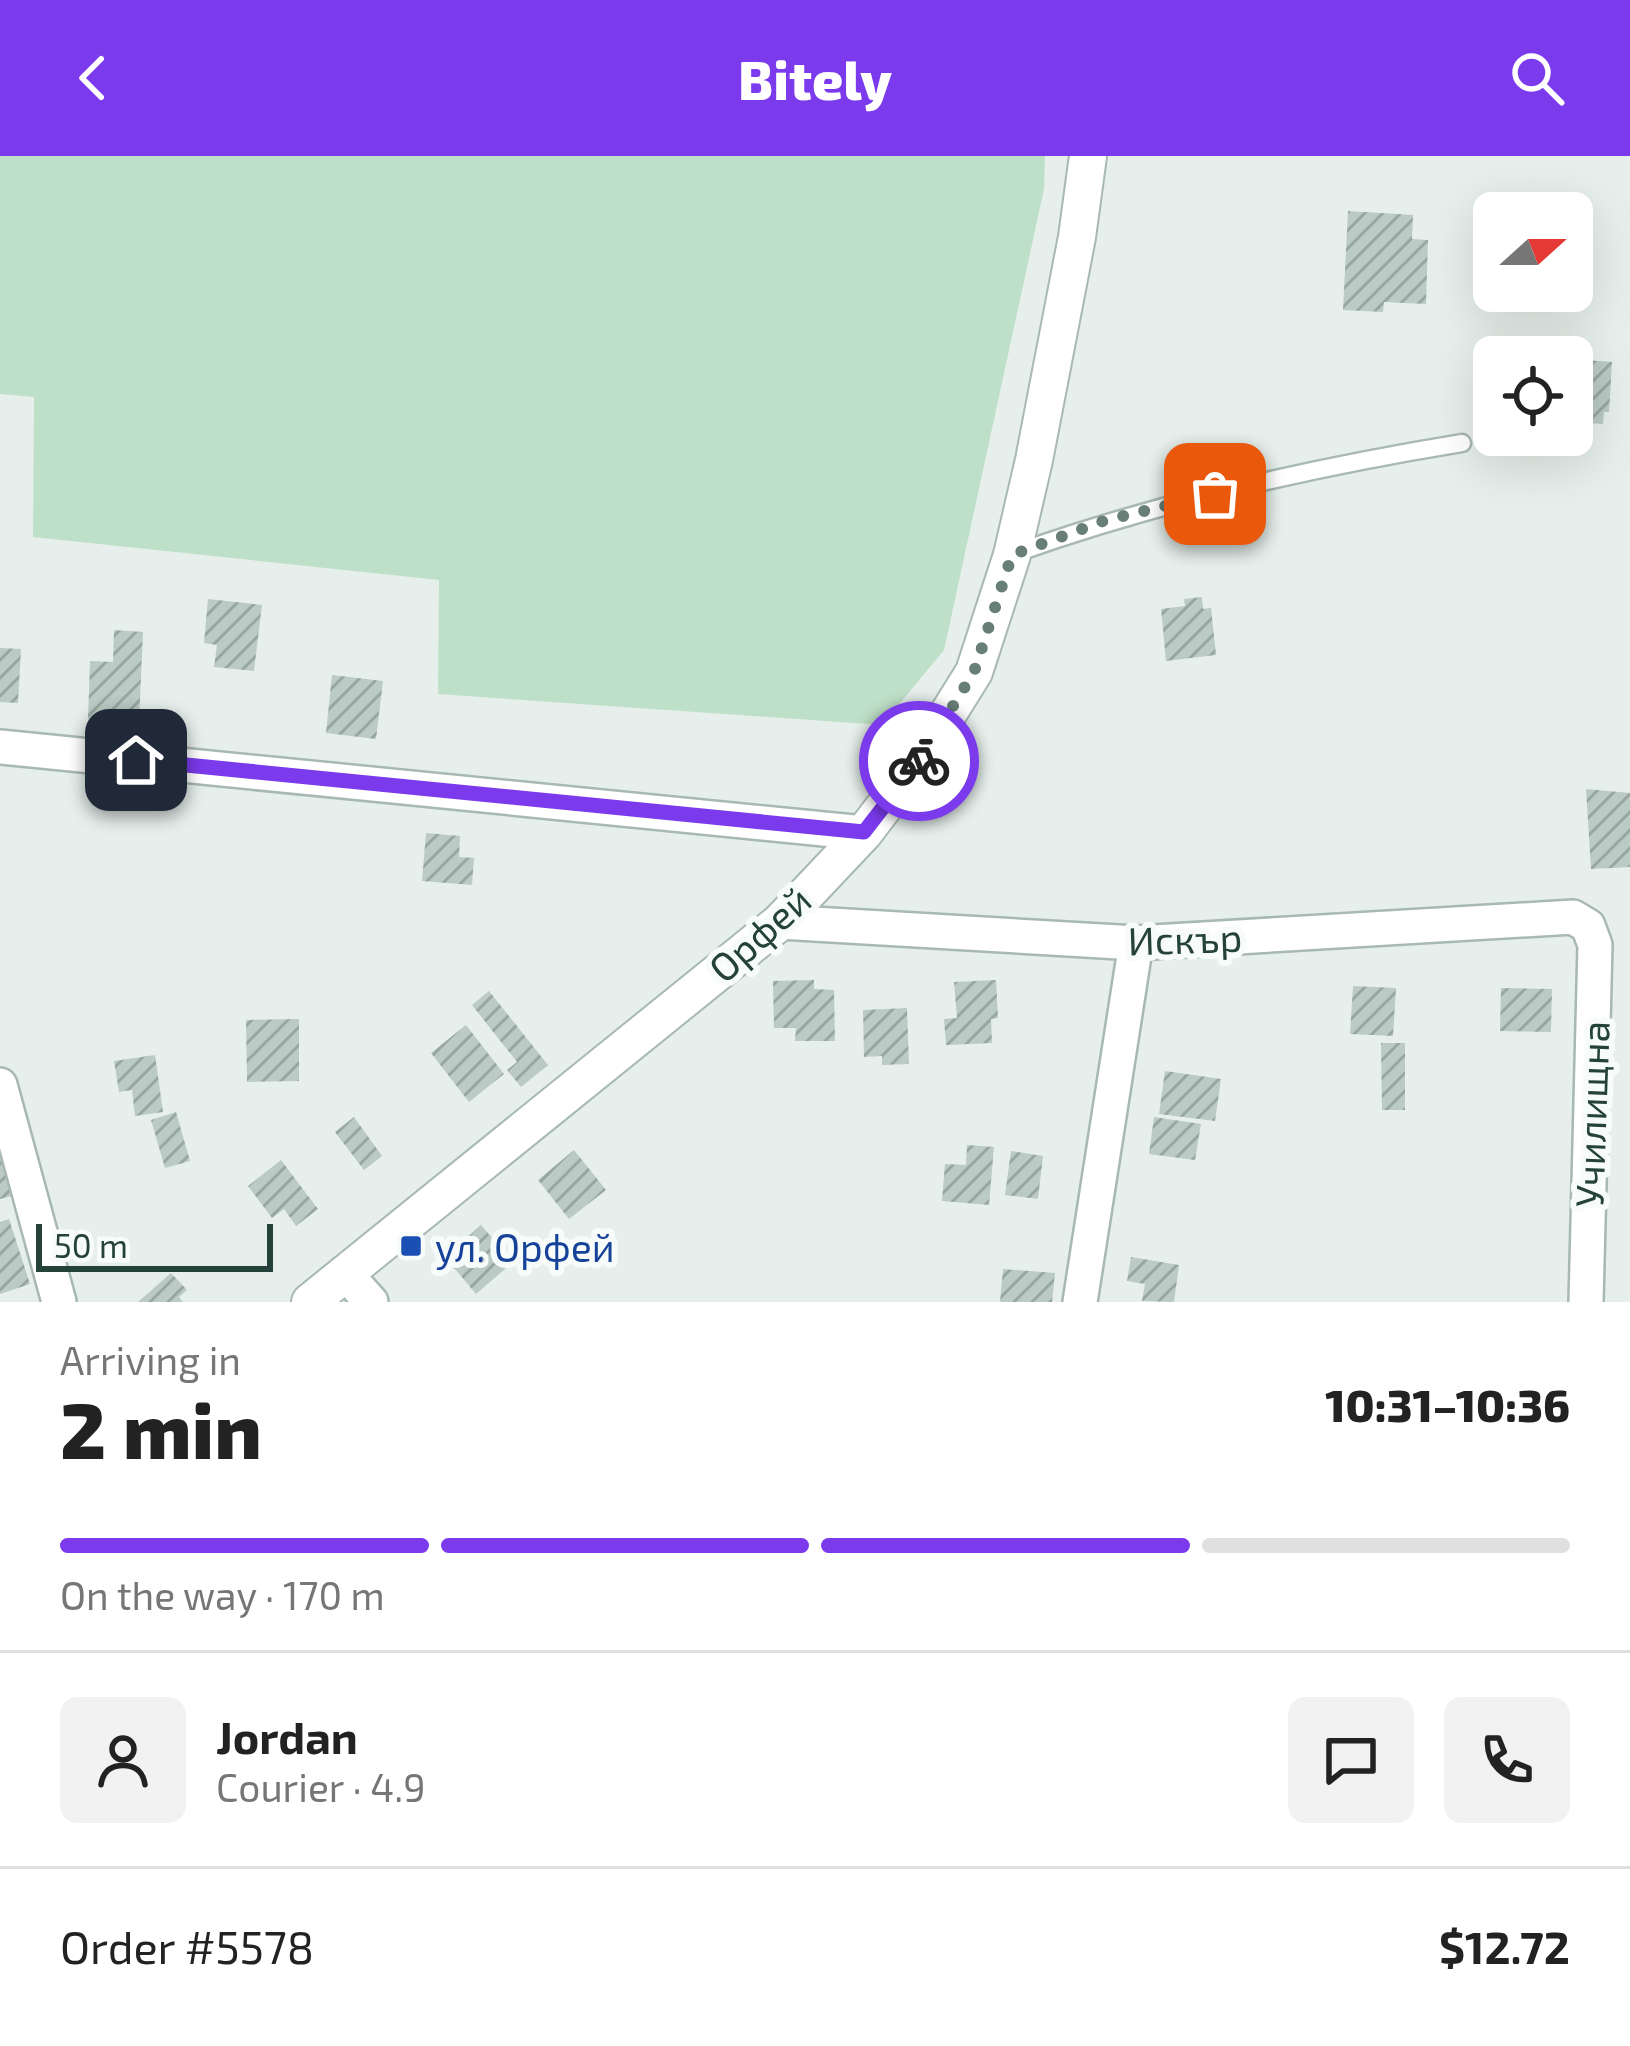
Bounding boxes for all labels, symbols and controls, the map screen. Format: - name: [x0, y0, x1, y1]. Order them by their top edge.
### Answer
- icon: back: [60, 45, 126, 111]
- icon: search: [1504, 45, 1570, 111]
- text: Bitely: [738, 46, 892, 111]
- north arrow: [1473, 192, 1593, 312]
- map controls: [1473, 192, 1593, 456]
- button: locate: [1473, 336, 1593, 456]
- pin: [1164, 443, 1266, 545]
- icon: bag: [1182, 461, 1248, 527]
- courier: [859, 701, 979, 821]
- pin: [85, 709, 187, 811]
- icon: home: [103, 727, 169, 793]
- icon: bike: [886, 728, 952, 794]
- street label: Орфей: [698, 875, 820, 991]
- street label: Искър: [1127, 913, 1243, 963]
- street label: Училищна: [1564, 1020, 1618, 1208]
- scale bar: [36, 1218, 273, 1271]
- place label: ул. Орфей: [435, 1223, 615, 1271]
- text: 50 m: [54, 1225, 128, 1265]
- marker: ул. Орфей: [398, 1233, 424, 1259]
- text: Arriving in: [60, 1336, 241, 1383]
- text: 10:31–10:36: [1325, 1377, 1570, 1431]
- text: 2 min: [60, 1381, 262, 1475]
- text: On the way · 170 m: [60, 1571, 385, 1618]
- button: person: [60, 1697, 186, 1823]
- button: chat: [1288, 1697, 1414, 1823]
- button: phone: [1444, 1697, 1570, 1823]
- text: Jordan: [216, 1709, 358, 1763]
- text: Courier · 4.9: [216, 1763, 426, 1810]
- text: Order #5578: [60, 1919, 314, 1973]
- text: $12.72: [1439, 1919, 1570, 1973]

